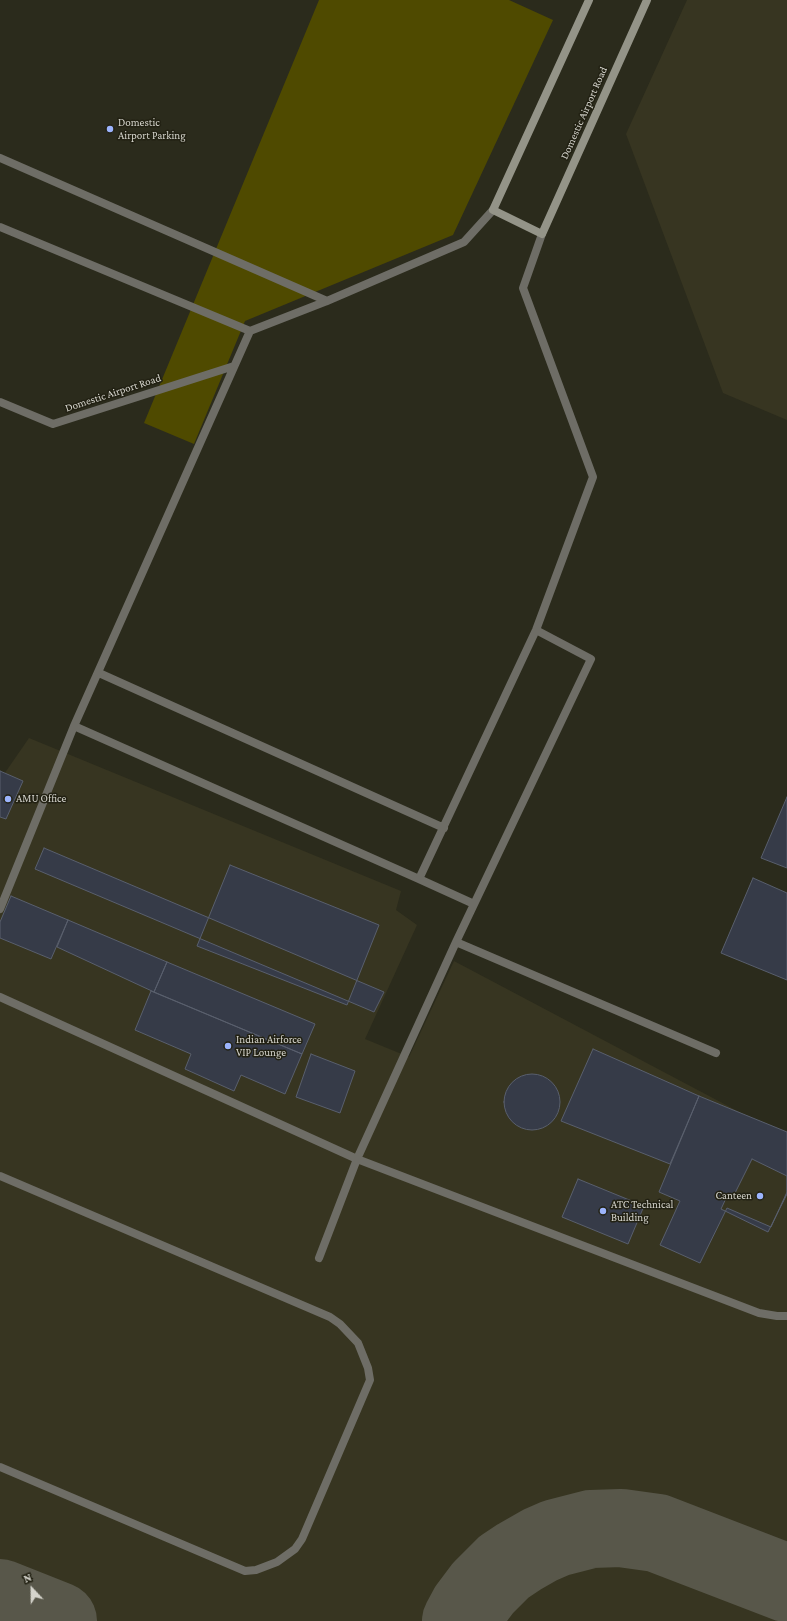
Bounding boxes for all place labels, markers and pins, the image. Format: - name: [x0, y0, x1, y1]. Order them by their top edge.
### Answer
- place label: Domestic Airport Parking: [118, 116, 186, 142]
- marker: Domestic Airport Parking: [105, 124, 115, 134]
- place label: AMU Office: [16, 792, 66, 806]
- marker: AMU Office: [3, 794, 13, 804]
- place label: Indian Airforce VIP Lounge: [236, 1033, 302, 1059]
- marker: Indian Airforce VIP Lounge: [223, 1041, 233, 1051]
- place label: Canteen: [715, 1189, 752, 1203]
- marker: Canteen: [755, 1191, 765, 1201]
- place label: ATC Technical Building: [611, 1198, 673, 1224]
- marker: ATC Technical Building: [598, 1206, 608, 1216]

